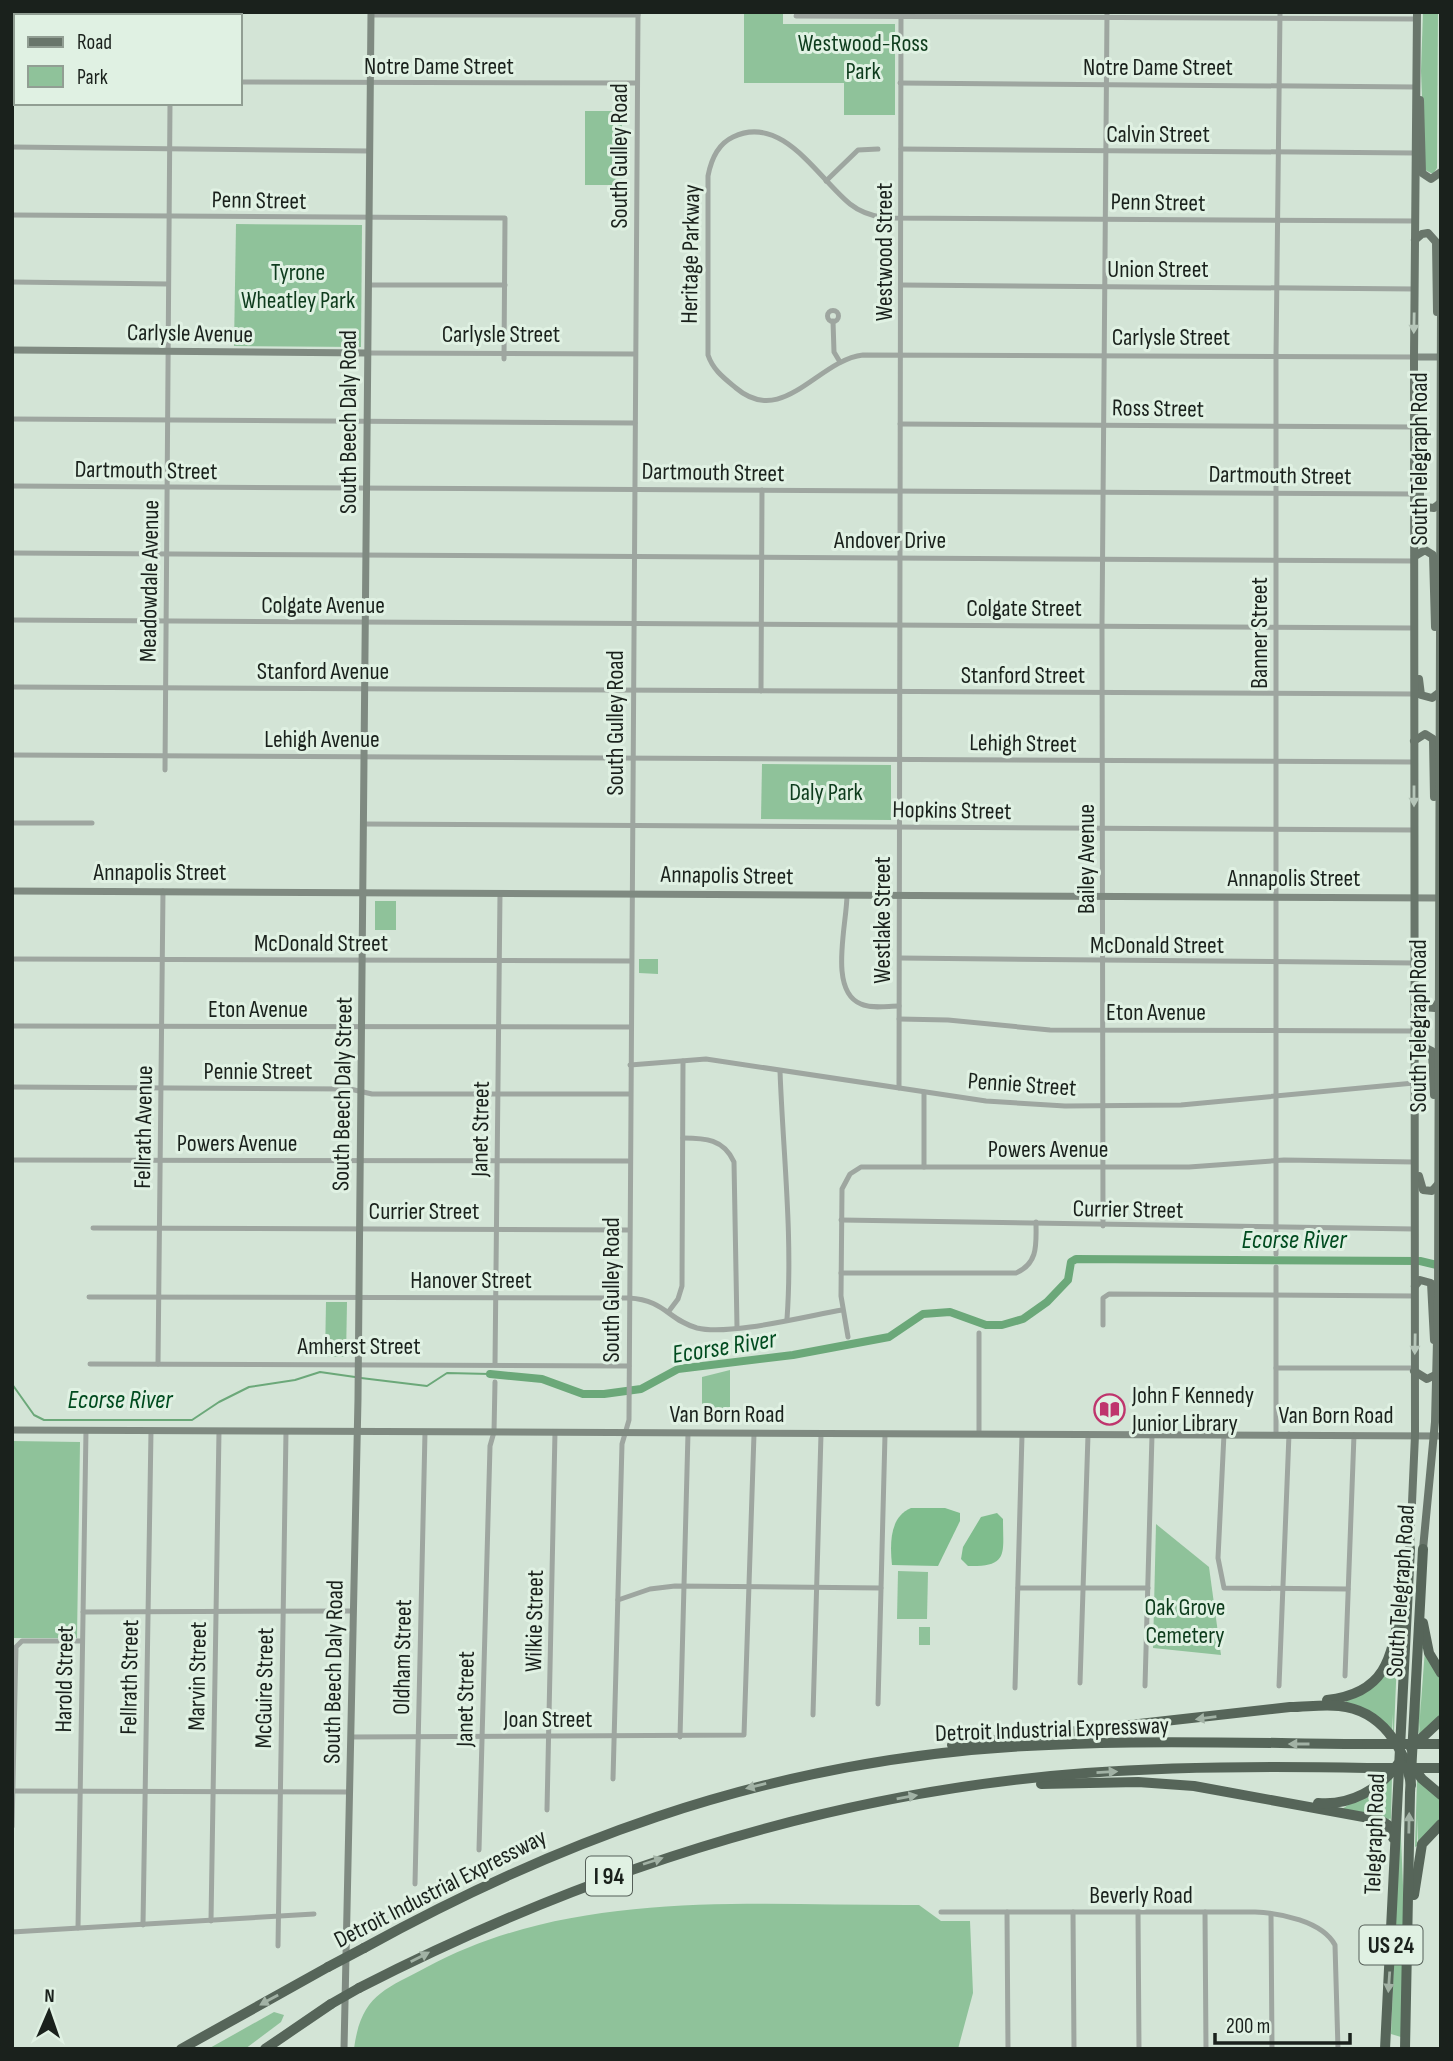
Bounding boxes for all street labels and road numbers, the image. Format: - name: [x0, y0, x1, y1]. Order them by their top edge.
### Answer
- street label: Notre Dame Street: [364, 52, 514, 81]
- street label: Notre Dame Street: [1083, 53, 1233, 82]
- street label: South Gulley Road: [605, 83, 634, 229]
- street label: Calvin Street: [1106, 120, 1210, 149]
- street label: Westwood Street: [870, 183, 899, 321]
- street label: Heritage Parkway: [675, 184, 706, 324]
- street label: Penn Street: [211, 185, 307, 216]
- street label: Penn Street: [1110, 187, 1206, 218]
- street label: Union Street: [1107, 255, 1209, 284]
- street label: Carlysle Avenue: [127, 318, 253, 349]
- street label: Carlysle Street: [442, 320, 560, 349]
- street label: Carlysle Street: [1112, 323, 1230, 352]
- street label: South Beech Daly Road: [334, 330, 363, 514]
- street label: South Telegraph Road: [1405, 373, 1434, 545]
- street label: Ross Street: [1112, 393, 1204, 424]
- street label: Dartmouth Street: [74, 455, 218, 486]
- street label: Dartmouth Street: [641, 457, 785, 488]
- street label: Dartmouth Street: [1208, 460, 1352, 491]
- street label: Meadowdale Avenue: [134, 500, 165, 662]
- street label: Andover Drive: [833, 526, 946, 555]
- street label: Banner Street: [1245, 577, 1274, 689]
- street label: Colgate Avenue: [261, 591, 385, 620]
- street label: Colgate Street: [966, 594, 1082, 623]
- street label: South Gulley Road: [601, 650, 630, 796]
- street label: Stanford Avenue: [257, 657, 389, 686]
- street label: Stanford Street: [961, 661, 1085, 690]
- street label: Lehigh Avenue: [264, 725, 380, 754]
- street label: Lehigh Street: [969, 728, 1077, 759]
- street label: Hopkins Street: [892, 795, 1012, 826]
- street label: Bailey Avenue: [1072, 804, 1101, 914]
- street label: Westlake Street: [868, 856, 897, 984]
- street label: Annapolis Street: [93, 858, 226, 887]
- street label: Annapolis Street: [659, 860, 794, 891]
- street label: Annapolis Street: [1227, 864, 1360, 893]
- street label: McDonald Street: [254, 929, 388, 958]
- street label: McDonald Street: [1090, 931, 1224, 960]
- street label: South Telegraph Road: [1404, 940, 1433, 1112]
- street label: Eton Avenue: [208, 995, 308, 1024]
- street label: South Beech Daly Street: [326, 997, 359, 1191]
- street label: Eton Avenue: [1106, 998, 1206, 1027]
- street label: Pennie Street: [204, 1057, 312, 1086]
- street label: Fellrath Avenue: [128, 1065, 159, 1189]
- street label: Pennie Street: [967, 1066, 1077, 1103]
- street label: Janet Street: [465, 1081, 496, 1178]
- street label: Powers Avenue: [177, 1129, 297, 1158]
- street label: Powers Avenue: [988, 1135, 1108, 1164]
- street label: Currier Street: [1072, 1194, 1184, 1225]
- street label: Currier Street: [369, 1197, 479, 1226]
- street label: South Gulley Road: [597, 1217, 626, 1363]
- street label: Hanover Street: [410, 1266, 532, 1295]
- street label: Amherst Street: [297, 1332, 420, 1361]
- street label: Van Born Road: [670, 1400, 784, 1429]
- street label: Van Born Road: [1279, 1401, 1393, 1430]
- street label: South Telegraph Road: [1380, 1504, 1421, 1678]
- street label: Wilkie Street: [519, 1570, 550, 1672]
- street label: South Beech Daly Road: [317, 1580, 350, 1764]
- street label: Oldham Street: [387, 1599, 418, 1715]
- street label: Fellrath Street: [114, 1619, 145, 1735]
- street label: Marvin Street: [182, 1621, 213, 1731]
- street label: Harold Street: [49, 1625, 80, 1733]
- street label: McGuire Street: [249, 1627, 280, 1749]
- street label: Janet Street: [450, 1651, 481, 1748]
- street label: Joan Street: [503, 1705, 592, 1734]
- street label: Detroit Industrial Expressway: [934, 1711, 1170, 1748]
- street label: Telegraph Road: [1358, 1773, 1391, 1895]
- street label: Detroit Industrial Expressway: [329, 1822, 551, 1955]
- road number: I 94: [586, 1856, 632, 1896]
- street label: Beverly Road: [1089, 1881, 1193, 1910]
- road number: US 24: [1360, 1926, 1422, 1964]

